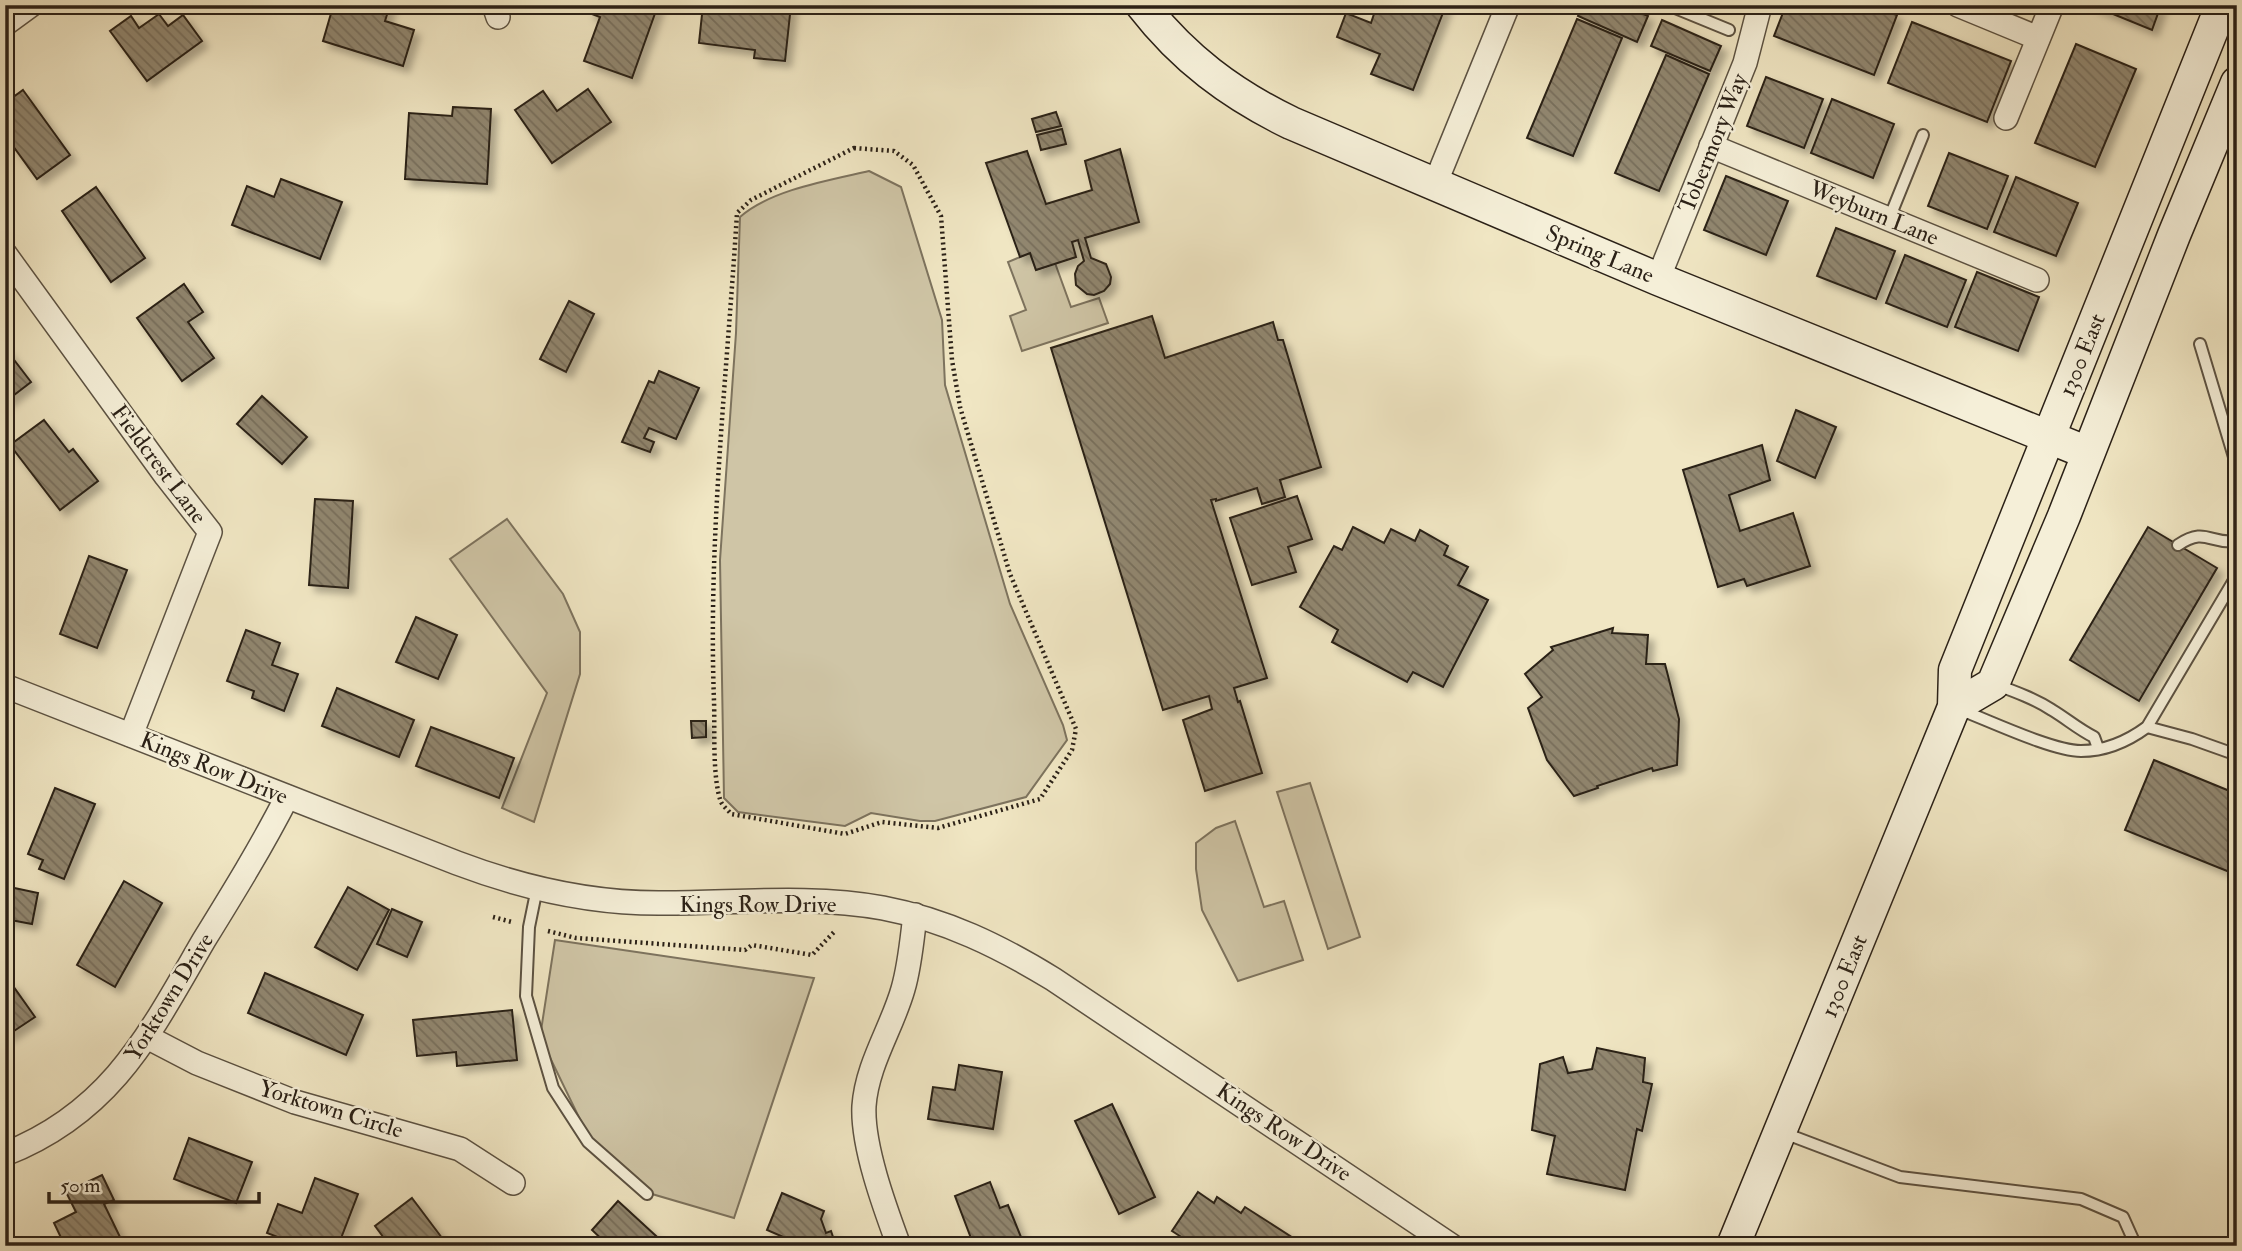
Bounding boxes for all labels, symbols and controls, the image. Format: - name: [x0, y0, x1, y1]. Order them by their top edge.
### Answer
- street label: Tobermory Way: [1672, 68, 1754, 217]
- street label: Weyburn Lane: [1804, 174, 1943, 252]
- street label: Spring Lane: [1541, 218, 1659, 291]
- street label: 1300 East: [2052, 309, 2112, 401]
- street label: Fieldcrest Lane: [105, 399, 214, 530]
- street label: Kings Row Drive: [136, 725, 293, 811]
- street label: Kings Row Drive: [680, 890, 837, 919]
- street label: Yorktown Drive: [118, 927, 220, 1066]
- street label: 1300 East: [1814, 930, 1874, 1022]
- street label: Yorktown Circle: [255, 1073, 407, 1145]
- street label: Kings Row Drive: [1211, 1076, 1357, 1188]
- scale bar: [49, 1160, 259, 1204]
- text: 50 m: [60, 1172, 101, 1199]

